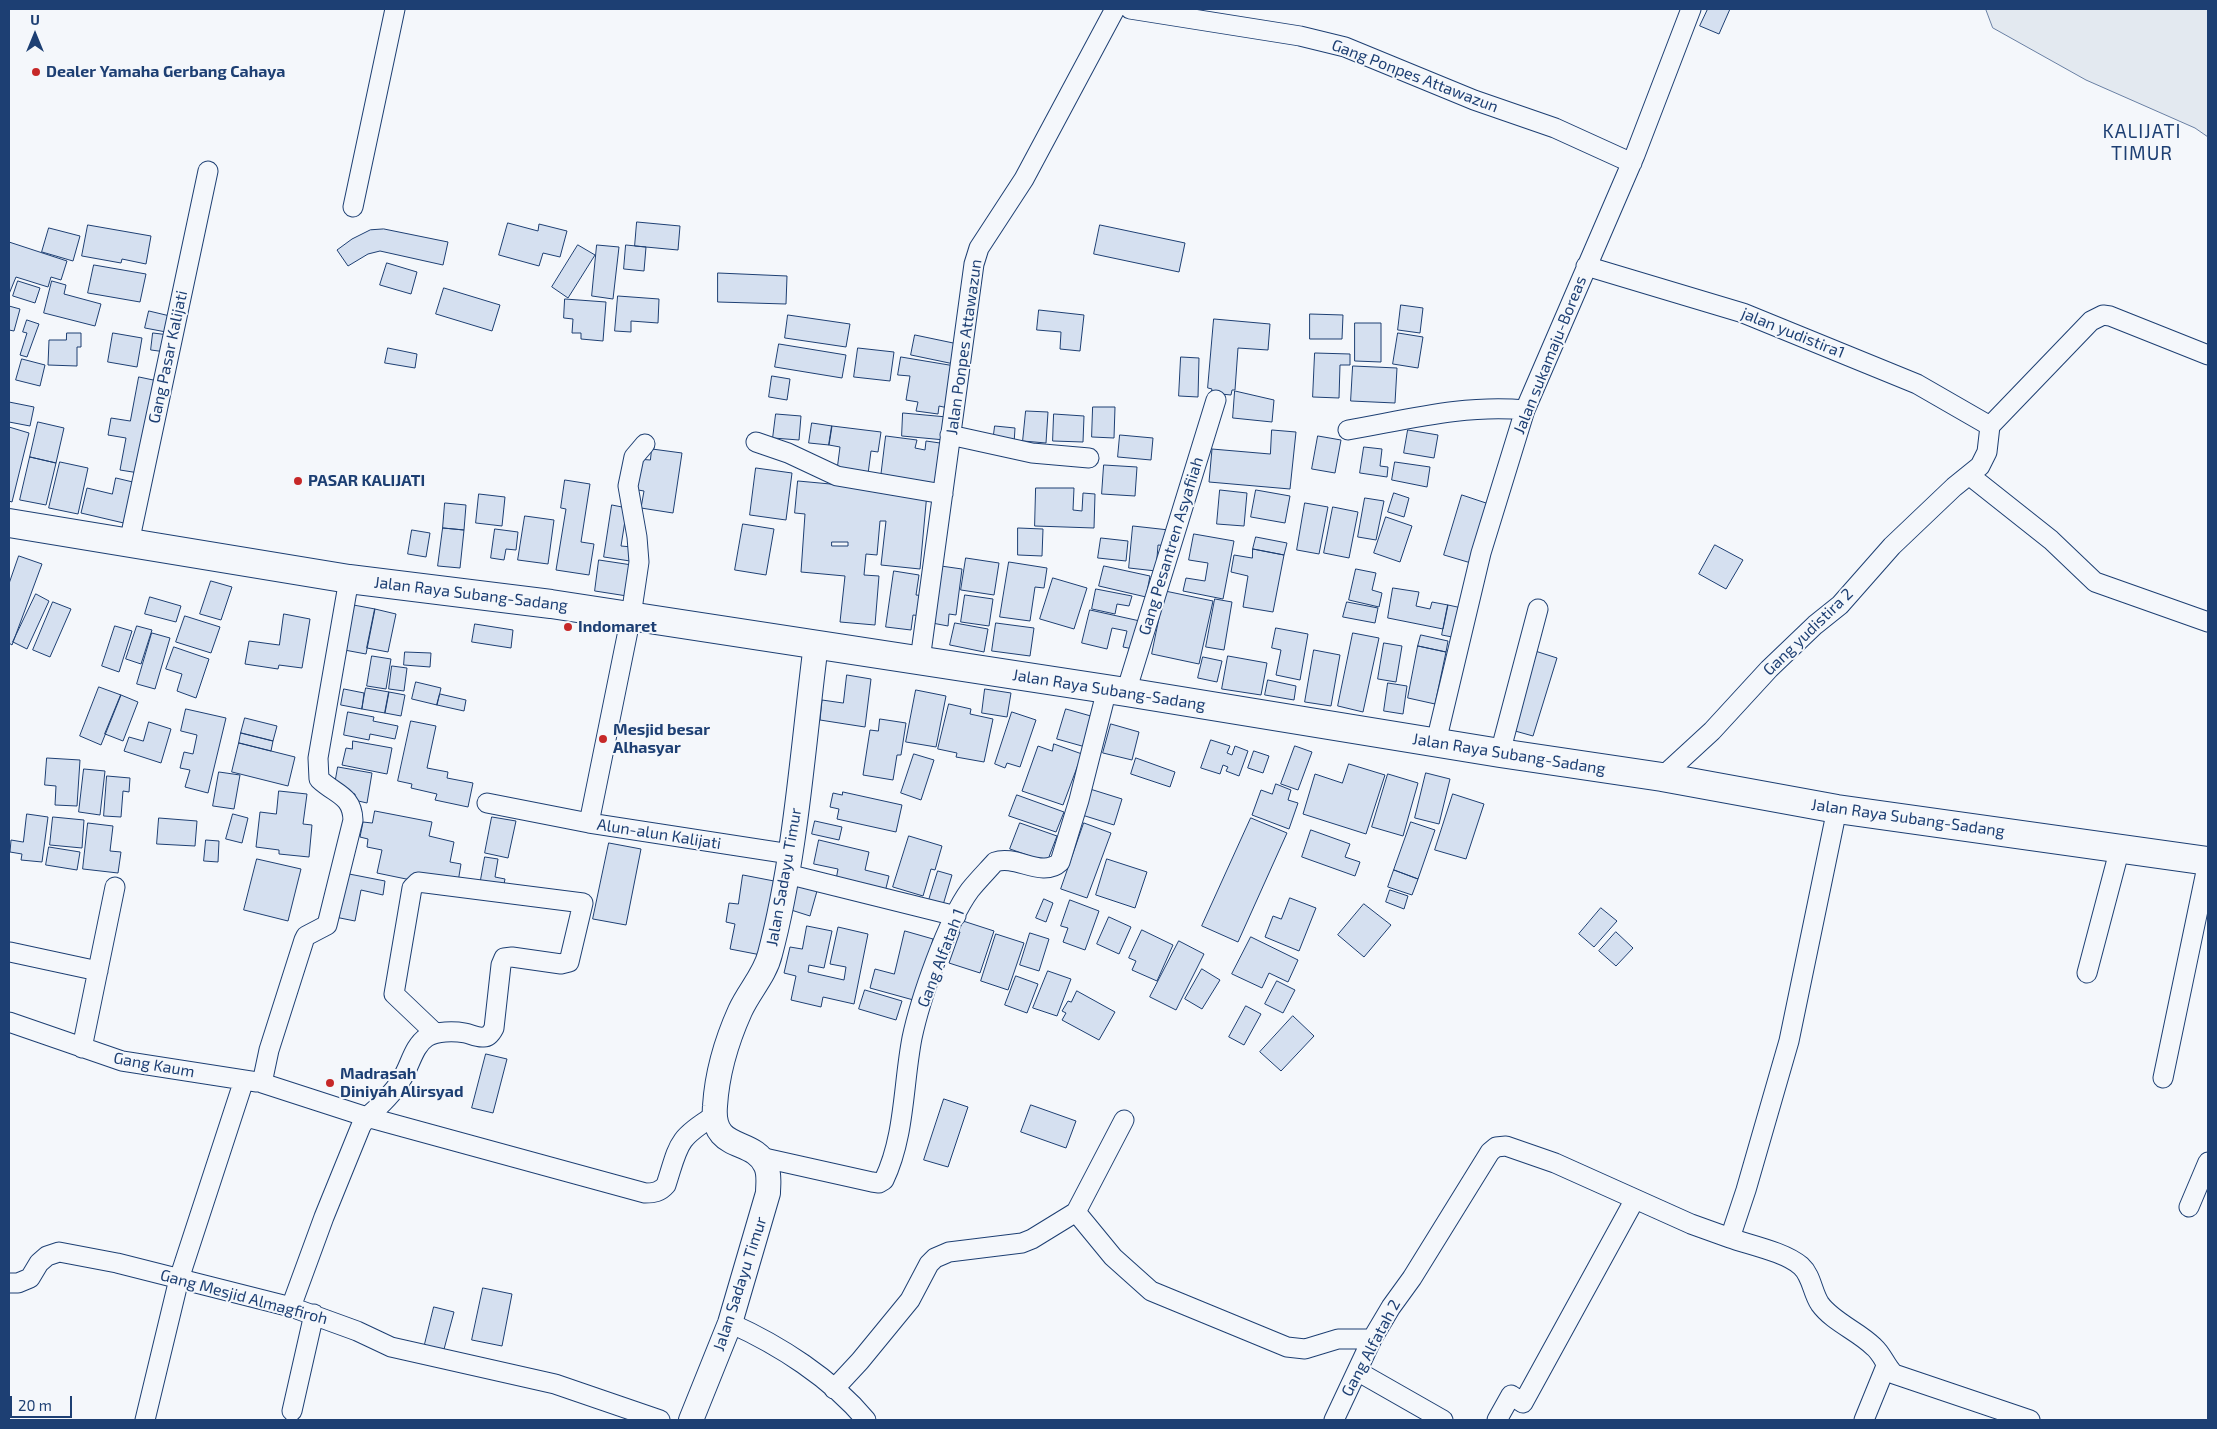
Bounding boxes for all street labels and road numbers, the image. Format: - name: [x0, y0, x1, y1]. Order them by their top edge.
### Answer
- street label: Gang Ponpes Attawazun: [1329, 35, 1501, 117]
- street label: Jalan Ponpes Attawazun: [942, 258, 986, 436]
- street label: Jalan sukamaju-Boreas: [1510, 273, 1590, 437]
- street label: Gang Pasar Kalijati: [145, 289, 191, 425]
- street label: jalan yudistira1: [1739, 304, 1847, 362]
- street label: Gang Pesantren Asyafiiah: [1135, 455, 1207, 637]
- street label: Jalan Raya Subang-Sadang: [373, 573, 569, 615]
- street label: Gang yudistira 2: [1759, 584, 1857, 680]
- street label: Jalan Raya Subang-Sadang: [1011, 665, 1207, 715]
- street label: Jalan Raya Subang-Sadang: [1411, 729, 1607, 779]
- street label: Jalan Raya Subang-Sadang: [1810, 795, 2006, 841]
- street label: Jalan Sadayu Timur: [762, 806, 806, 948]
- street label: Alun-alun Kalijati: [595, 815, 723, 853]
- street label: Gang Alfatah 1: [913, 906, 969, 1010]
- street label: Gang Kaum: [112, 1048, 196, 1082]
- street label: Jalan Sadayu Timur: [709, 1214, 771, 1354]
- street label: Gang Mesjid Almagfiroh: [158, 1265, 330, 1329]
- street label: Gang Alfatah 2: [1337, 1296, 1405, 1400]

